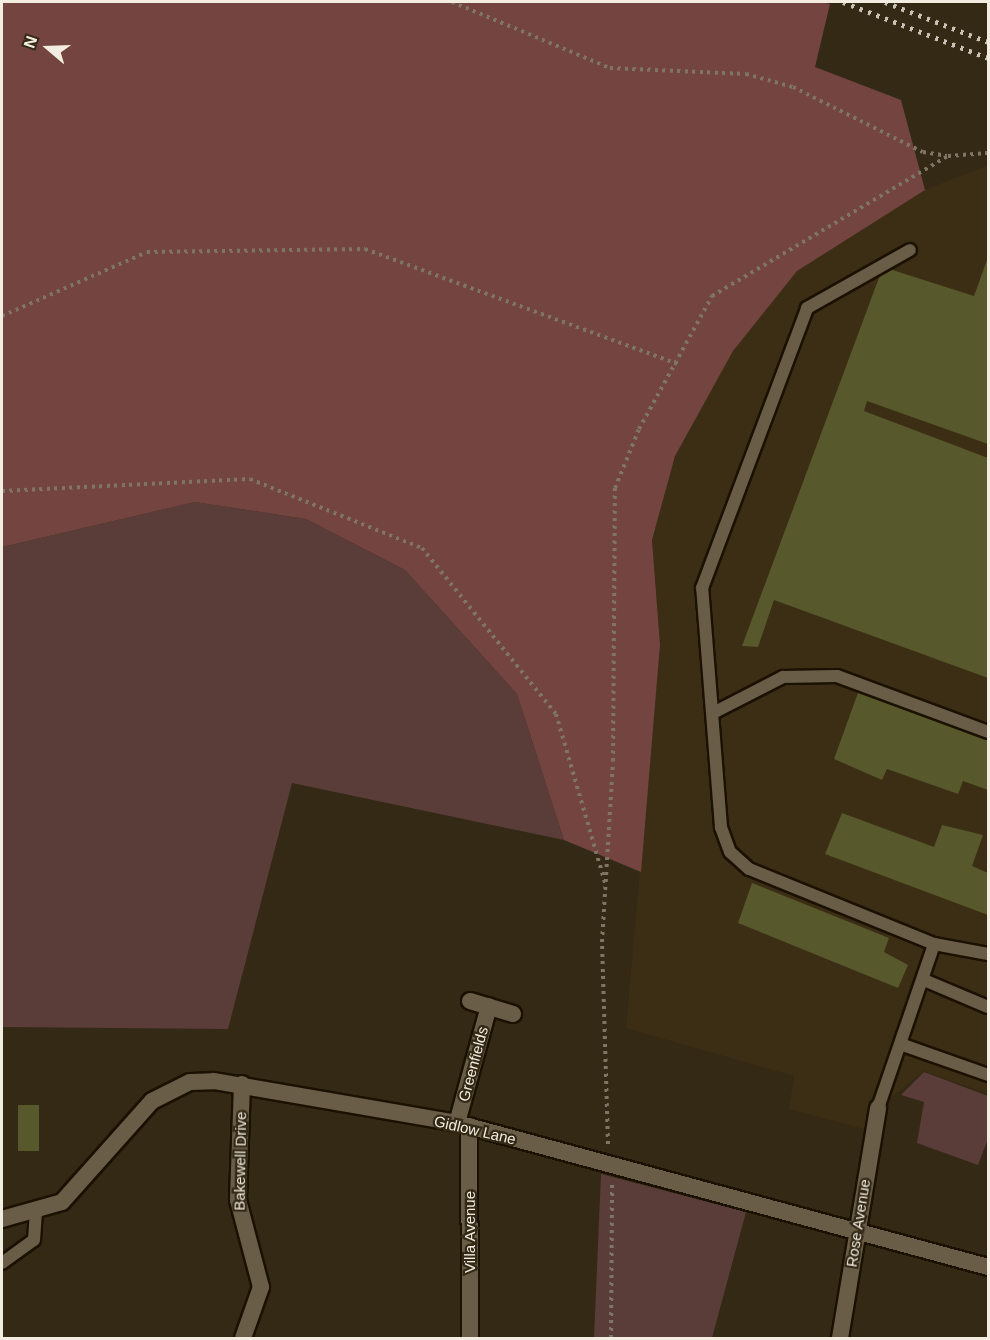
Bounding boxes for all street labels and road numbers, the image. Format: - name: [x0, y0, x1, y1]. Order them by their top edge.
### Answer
- street label: Greenfields: [454, 1025, 492, 1103]
- street label: Bakewell Drive: [230, 1111, 250, 1211]
- street label: Gidlow Lane: [432, 1112, 518, 1148]
- street label: Rose Avenue: [842, 1177, 874, 1269]
- street label: Villa Avenue: [461, 1191, 479, 1273]

